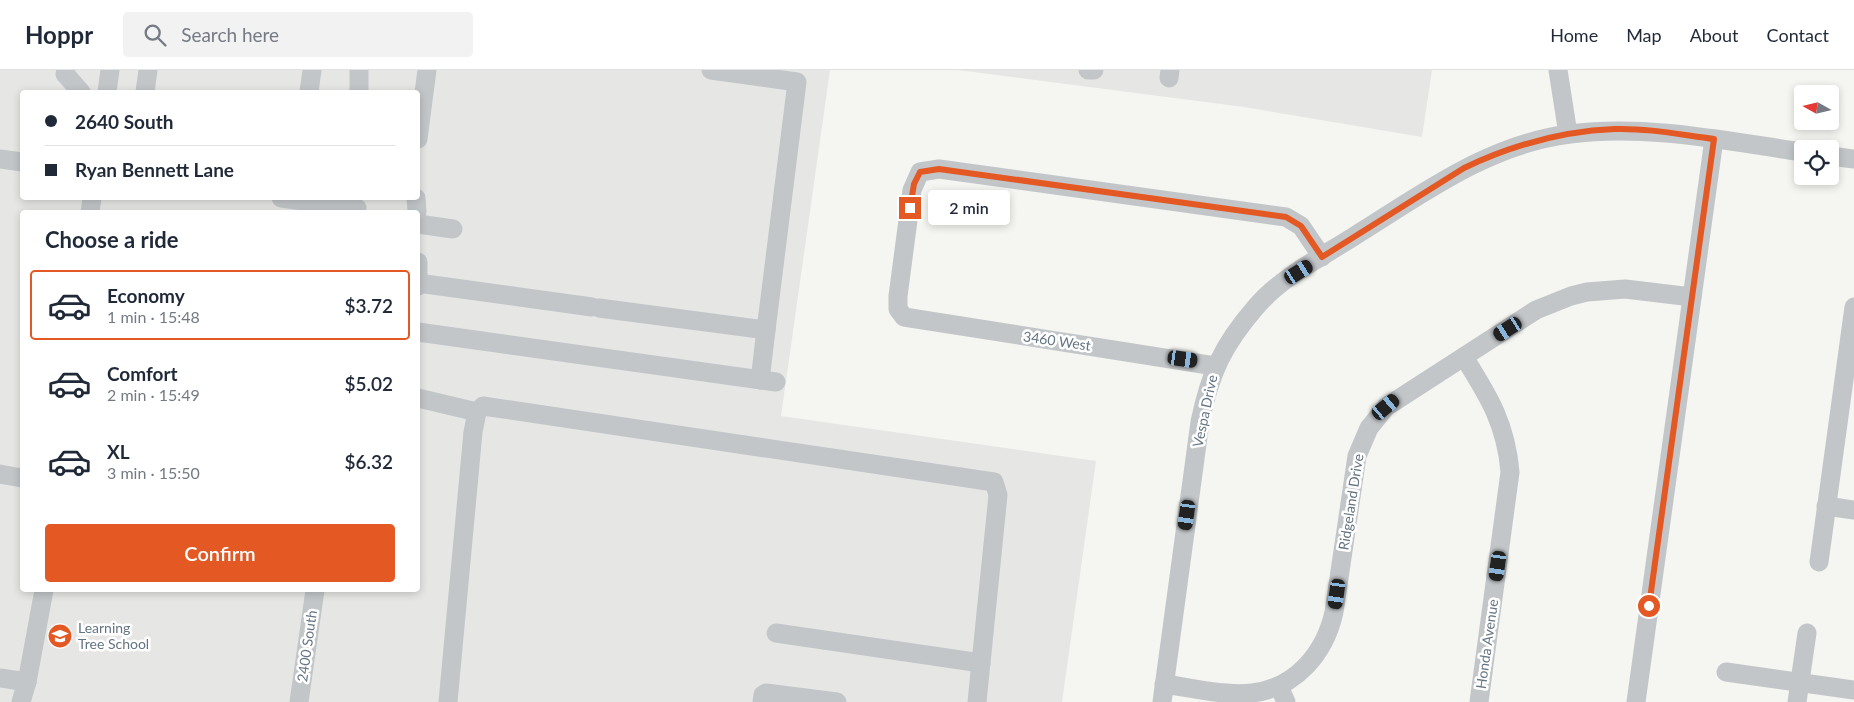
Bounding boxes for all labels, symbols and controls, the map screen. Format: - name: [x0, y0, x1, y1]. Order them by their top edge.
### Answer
- search box: [123, 12, 473, 57]
- text: Hoppr: [25, 20, 93, 49]
- icon: search: [141, 21, 169, 49]
- text: Search here: [181, 23, 279, 46]
- text: Home: [1550, 24, 1598, 46]
- text: Map: [1626, 24, 1662, 46]
- text: About: [1690, 24, 1739, 46]
- text: Contact: [1767, 24, 1829, 46]
- north arrow: [1794, 85, 1839, 130]
- map controls: [1794, 85, 1839, 185]
- text: 2640 South: [75, 110, 174, 133]
- button: locate: [1794, 140, 1839, 185]
- text: Ryan Bennett Lane: [75, 158, 234, 181]
- callout: 2 min: [928, 190, 1010, 226]
- route end: [899, 197, 921, 219]
- text: 2 min: [949, 198, 989, 217]
- text: Choose a ride: [45, 226, 179, 253]
- car: [1282, 258, 1315, 286]
- icon: car: [47, 283, 92, 328]
- text: Economy: [107, 284, 185, 307]
- text: $3.72: [344, 294, 393, 317]
- text: 1 min · 15:48: [107, 307, 200, 326]
- car: [1491, 315, 1524, 343]
- street label: 3460 West: [1022, 327, 1092, 354]
- car: [1167, 349, 1198, 369]
- icon: car: [47, 361, 92, 406]
- text: Comfort: [107, 362, 178, 385]
- text: $5.02: [344, 372, 393, 395]
- street label: Vespa Drive: [1189, 373, 1220, 449]
- text: 2 min · 15:49: [107, 385, 200, 404]
- car: [1369, 392, 1402, 422]
- icon: car: [47, 439, 92, 484]
- text: XL: [107, 440, 130, 463]
- text: $6.32: [344, 450, 393, 473]
- street label: Ridgeland Drive: [1334, 453, 1367, 551]
- text: 3 min · 15:50: [107, 463, 200, 482]
- car: [1177, 499, 1196, 531]
- button: Confirm: [45, 524, 395, 582]
- car: [1488, 550, 1507, 582]
- car: [1327, 578, 1346, 610]
- route start: [1638, 595, 1660, 617]
- street label: Honda Avenue: [1472, 598, 1501, 690]
- street label: 2400 South: [293, 609, 320, 683]
- place label: Learning Tree School: [78, 619, 149, 652]
- school or university icon: Learning Tree School: [47, 623, 73, 649]

